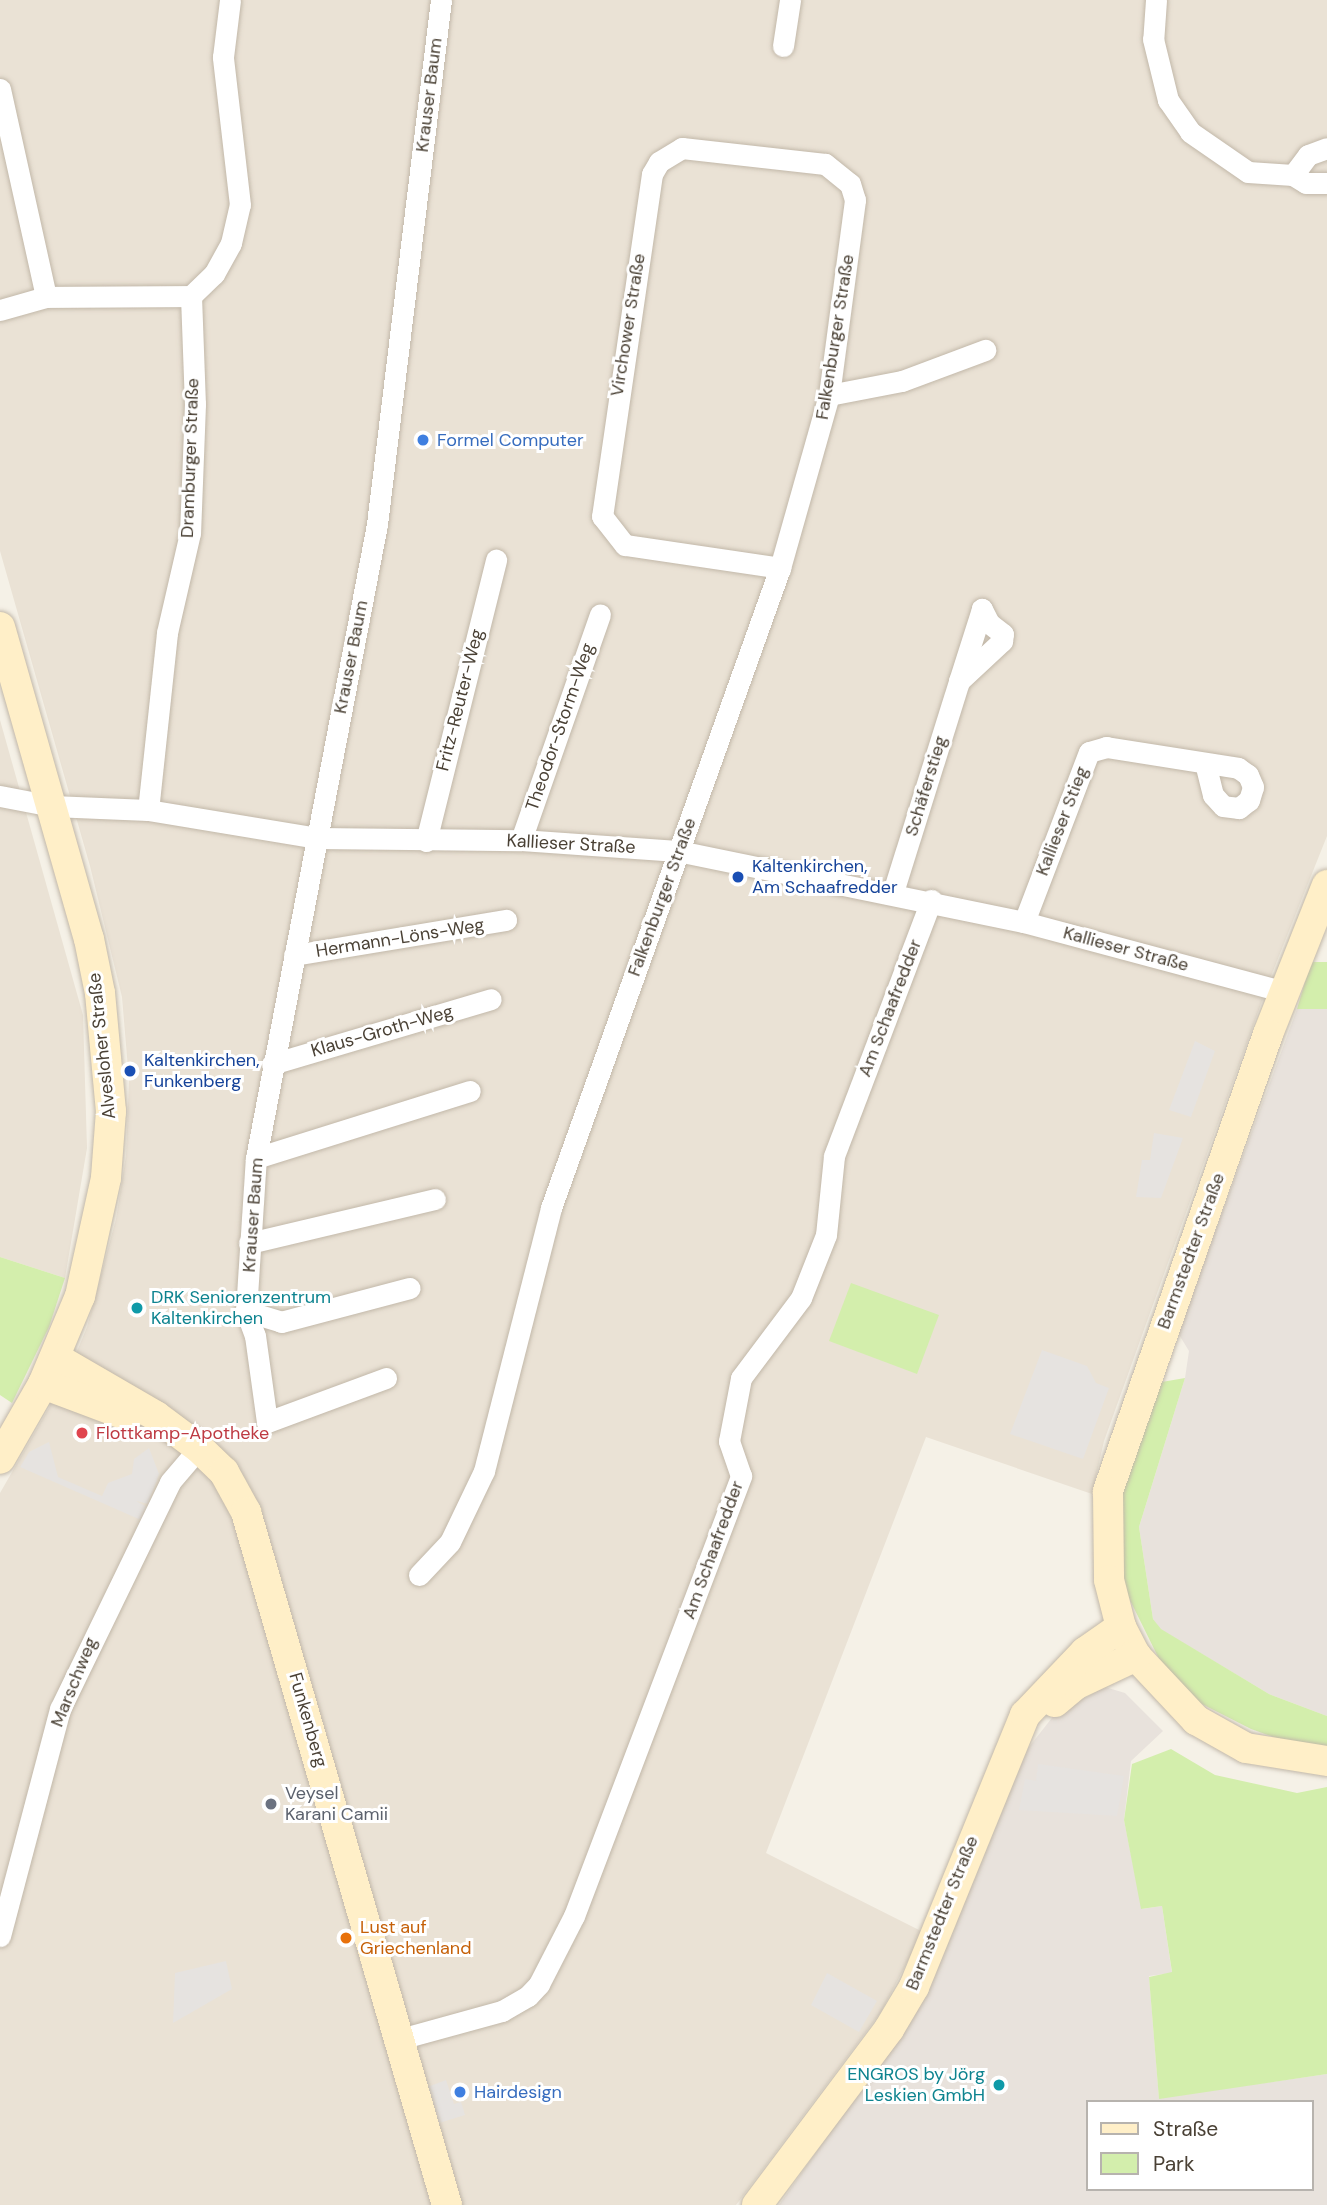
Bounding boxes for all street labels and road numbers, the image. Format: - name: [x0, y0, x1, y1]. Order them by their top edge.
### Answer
- street label: Krauser Baum: [411, 37, 447, 153]
- street label: Virchower Straße: [606, 252, 650, 398]
- street label: Falkenburger Straße: [811, 253, 859, 421]
- street label: Dramburger Straße: [176, 378, 204, 538]
- street label: Krauser Baum: [329, 599, 373, 715]
- street label: Fritz-Reuter-Weg: [432, 627, 488, 773]
- street label: Theodor-Storm-Weg: [521, 640, 599, 814]
- street label: Schäferstieg: [901, 733, 951, 839]
- street label: Kallieser Stieg: [1031, 763, 1093, 879]
- street label: Falkenburger Straße: [623, 815, 701, 979]
- street label: Kallieser Straße: [506, 830, 636, 858]
- street label: Hermann-Löns-Weg: [314, 914, 486, 962]
- street label: Kallieser Straße: [1061, 922, 1191, 976]
- street label: Am Schaafredder: [854, 936, 926, 1080]
- street label: Alvesloher Straße: [84, 972, 120, 1120]
- street label: Klaus-Groth-Weg: [308, 1000, 456, 1062]
- street label: Krauser Baum: [238, 1157, 268, 1273]
- street label: Barmstedter Straße: [1153, 1170, 1229, 1332]
- street label: Am Schaafredder: [678, 1478, 748, 1622]
- street label: Marschweg: [46, 1634, 102, 1730]
- street label: Funkenberg: [284, 1670, 332, 1770]
- street label: Barmstedter Straße: [901, 1833, 983, 1993]

